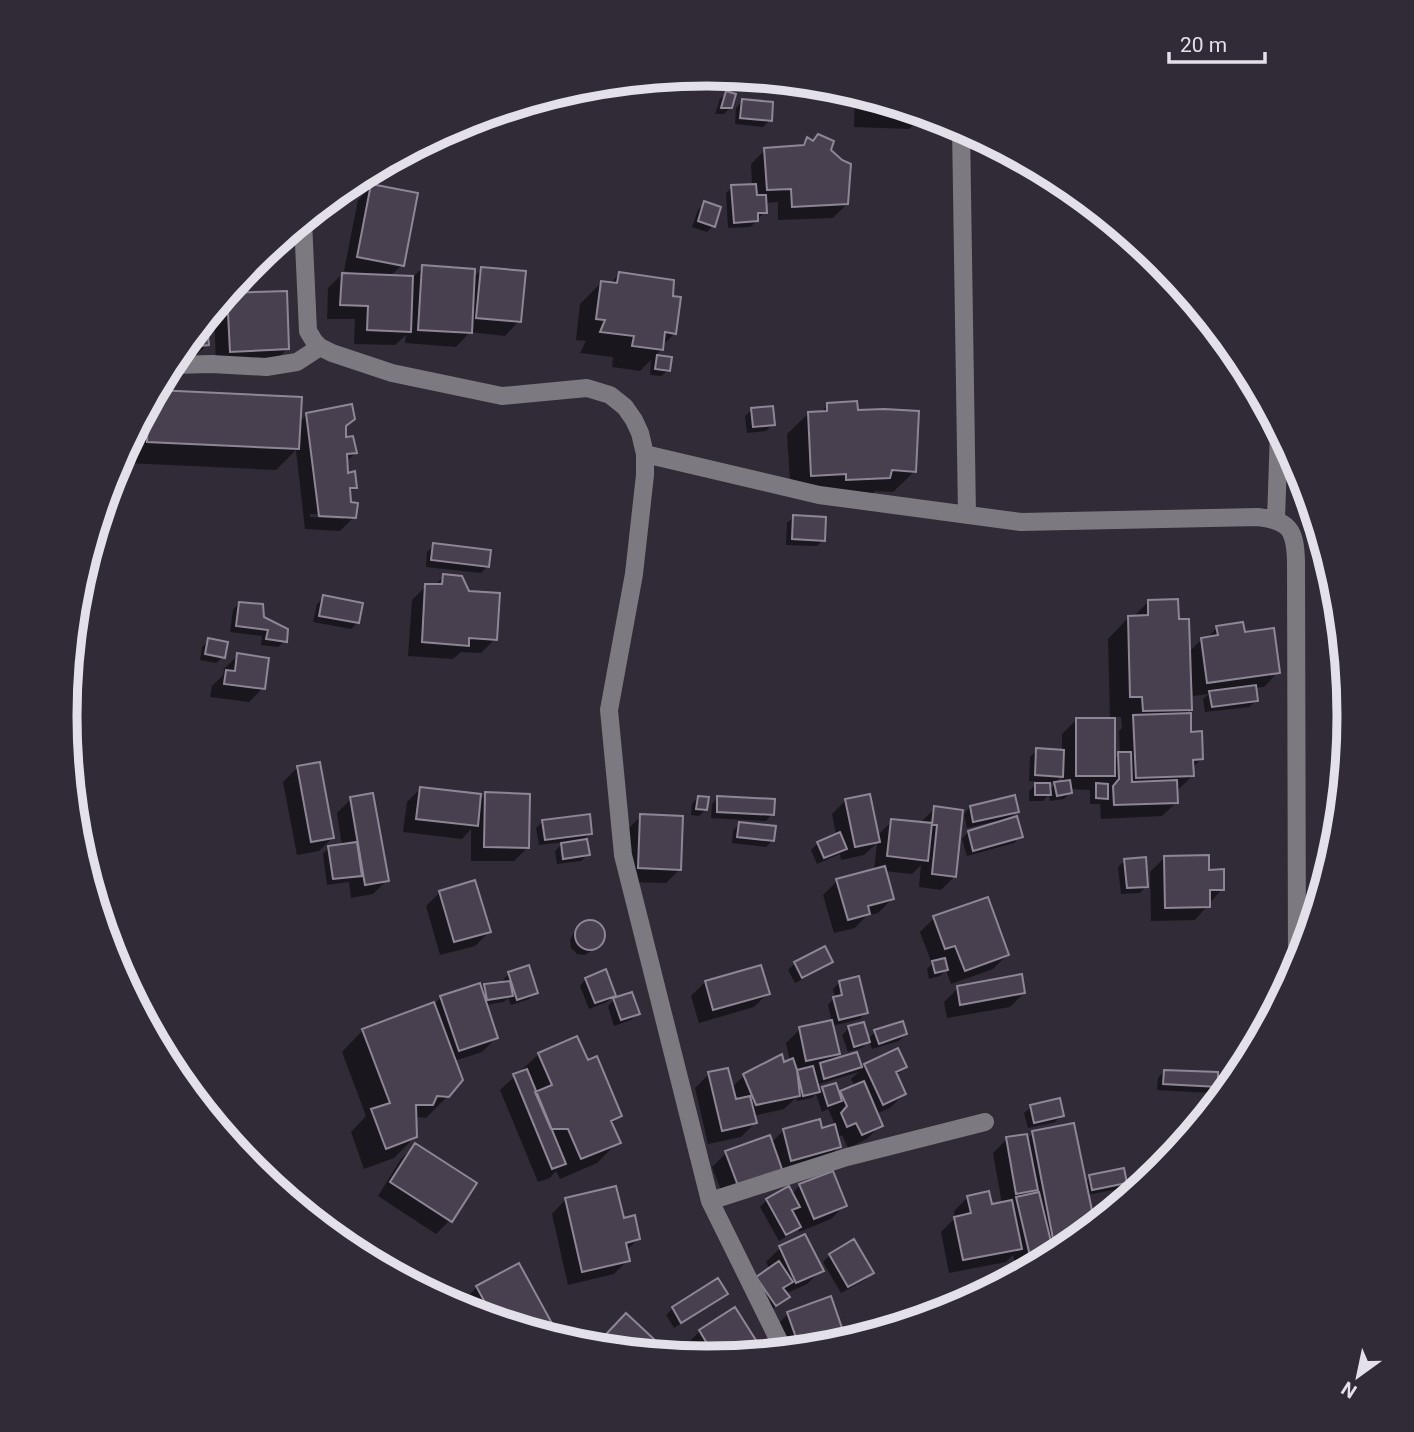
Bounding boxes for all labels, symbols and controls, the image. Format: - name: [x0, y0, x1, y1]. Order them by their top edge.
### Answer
- scale bar: [1169, 21, 1265, 65]
- text: 20 m: [1180, 33, 1227, 57]
- north arrow: [1323, 1341, 1393, 1411]
- text: N: [1337, 1377, 1361, 1403]

